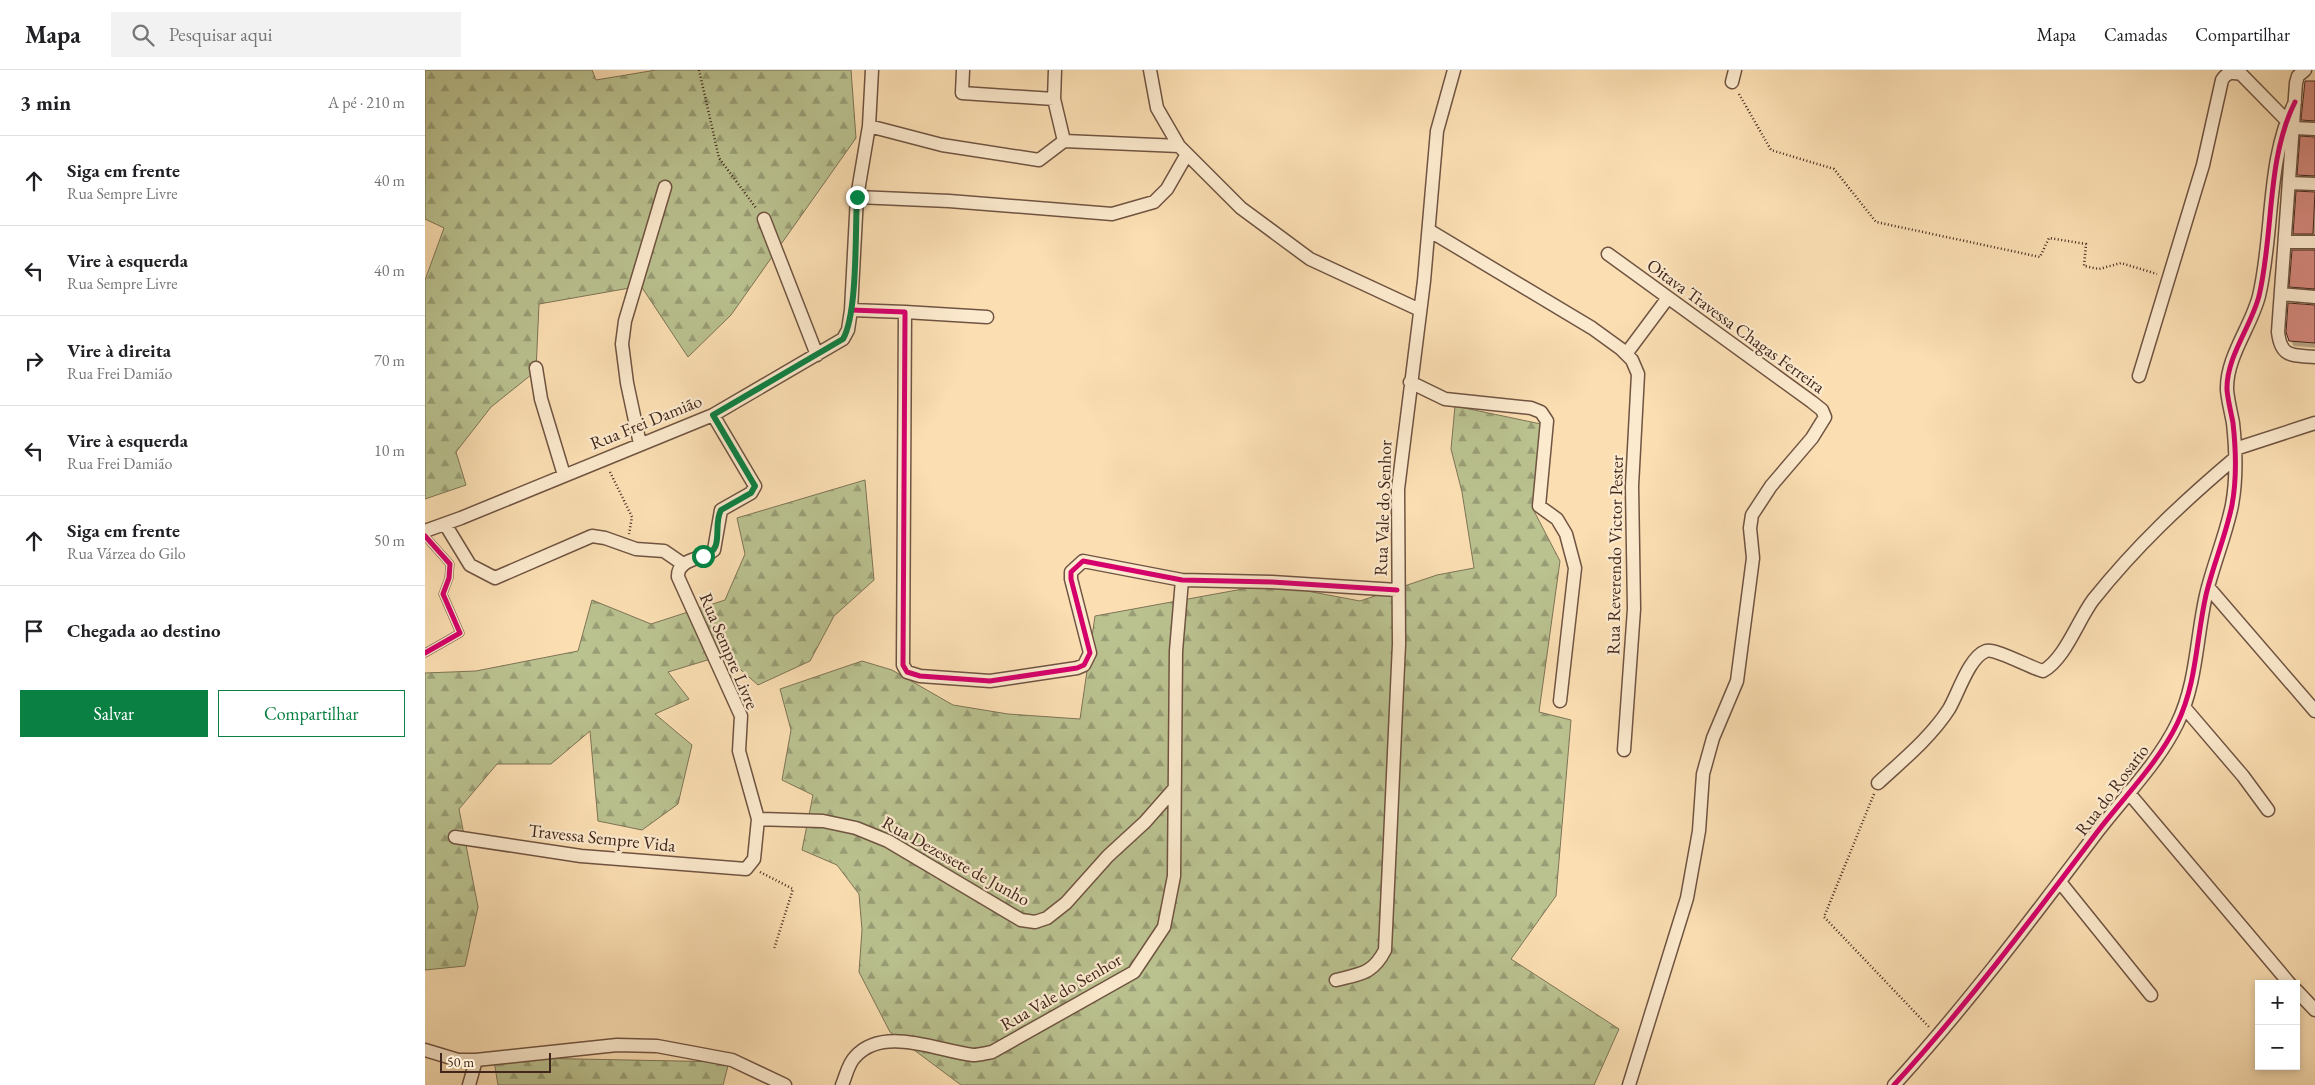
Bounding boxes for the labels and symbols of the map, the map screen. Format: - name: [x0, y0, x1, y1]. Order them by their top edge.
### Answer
- route end: [846, 186, 869, 209]
- street label: Oitava Travessa Chagas Ferreira: [1643, 253, 1831, 399]
- street label: Rua Frei Damião: [587, 389, 705, 454]
- street label: Rua Vale do Senhor: [1369, 440, 1396, 576]
- street label: Rua Reverendo Victor Pester: [1601, 455, 1628, 655]
- route start: [692, 545, 715, 568]
- street label: Rua Sempre Livre: [695, 589, 764, 713]
- street label: Rua do Rosario: [2070, 739, 2154, 840]
- street label: Rua Dezessete de Junho: [878, 810, 1034, 911]
- street label: Travessa Sempre Vida: [527, 818, 678, 857]
- street label: Rua Vale do Senhor: [996, 948, 1125, 1036]
- scale bar: [440, 1050, 551, 1073]

